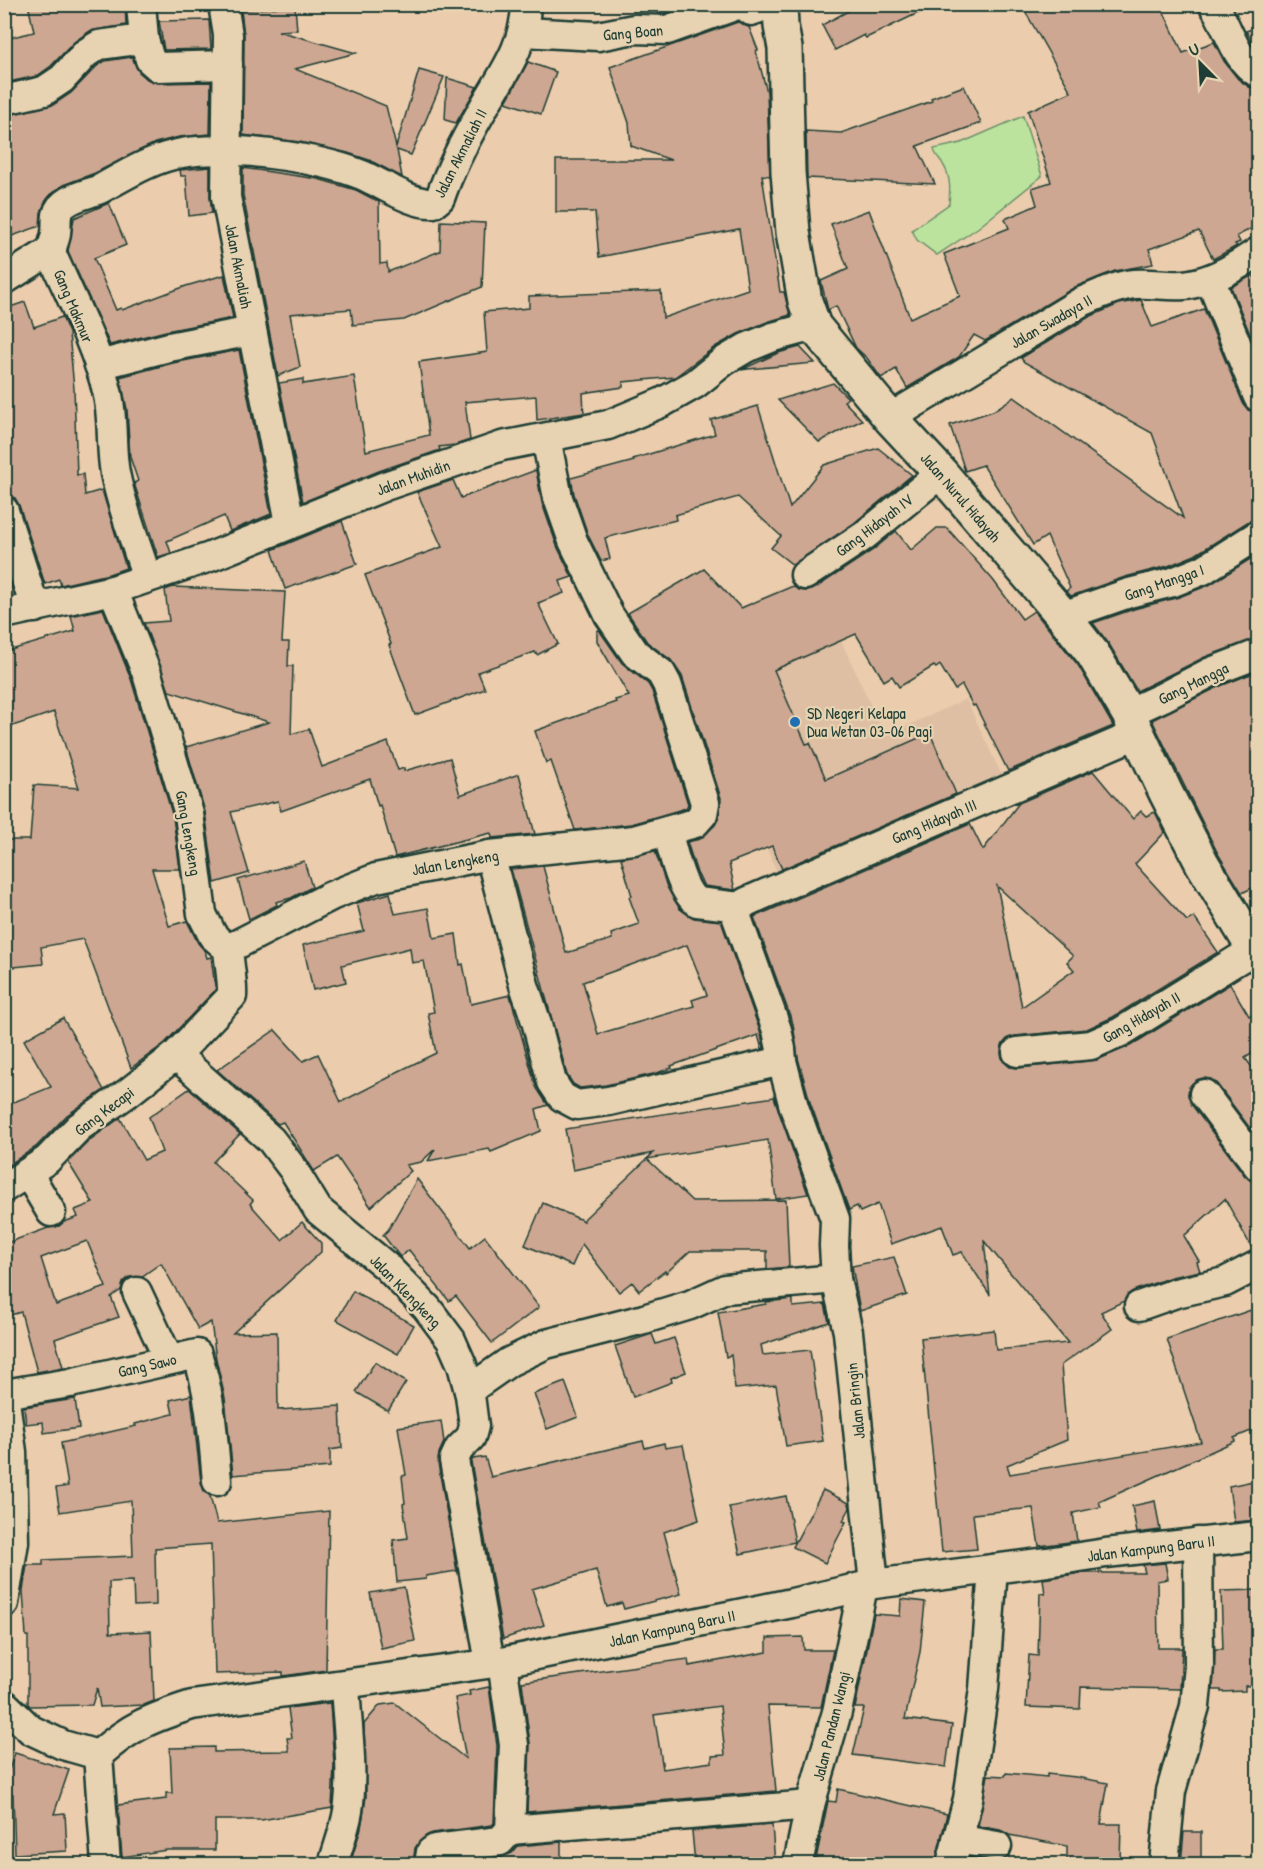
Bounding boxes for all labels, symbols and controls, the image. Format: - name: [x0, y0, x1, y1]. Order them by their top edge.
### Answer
- street label: Gang Boan: [602, 18, 664, 46]
- north arrow: [1170, 33, 1230, 93]
- text: U: [1185, 37, 1203, 61]
- street label: Jalan Akmaliah II: [428, 105, 492, 201]
- street label: Jalan Akmaliah: [220, 222, 258, 311]
- street label: Gang Makmur: [49, 266, 99, 346]
- street label: Jalan Swadaya II: [1006, 289, 1096, 353]
- street label: Jalan Nurul Hidayah: [916, 447, 1006, 547]
- street label: Jalan Muhidin: [373, 454, 453, 500]
- street label: Gang Hidayah IV: [831, 489, 917, 561]
- street label: Gang Mangga I: [1121, 558, 1207, 606]
- street label: Gang Mangga: [1154, 657, 1232, 709]
- place label: SD Negeri Kelapa Dua Wetan 03-06 Pagi: [807, 702, 933, 742]
- marker: SD Negeri Kelapa Dua Wetan 03-06 Pagi: [788, 715, 802, 729]
- street label: Gang Lengkeng: [171, 789, 207, 877]
- street label: Gang Hidayah III: [888, 793, 980, 849]
- street label: Jalan Lengkeng: [410, 844, 500, 880]
- street label: Gang Hidayah II: [1098, 986, 1184, 1048]
- street label: Gang Kecapi: [70, 1081, 138, 1141]
- street label: Jalan Klengkeng: [365, 1249, 447, 1333]
- street label: Gang Sawo: [116, 1347, 179, 1382]
- street label: Jalan Bringin: [840, 1362, 870, 1440]
- street label: Jalan Kampung Baru II: [1086, 1529, 1216, 1567]
- street label: Jalan Kampung Baru II: [607, 1604, 737, 1652]
- street label: Jalan Pandan Wangi: [807, 1669, 855, 1783]

